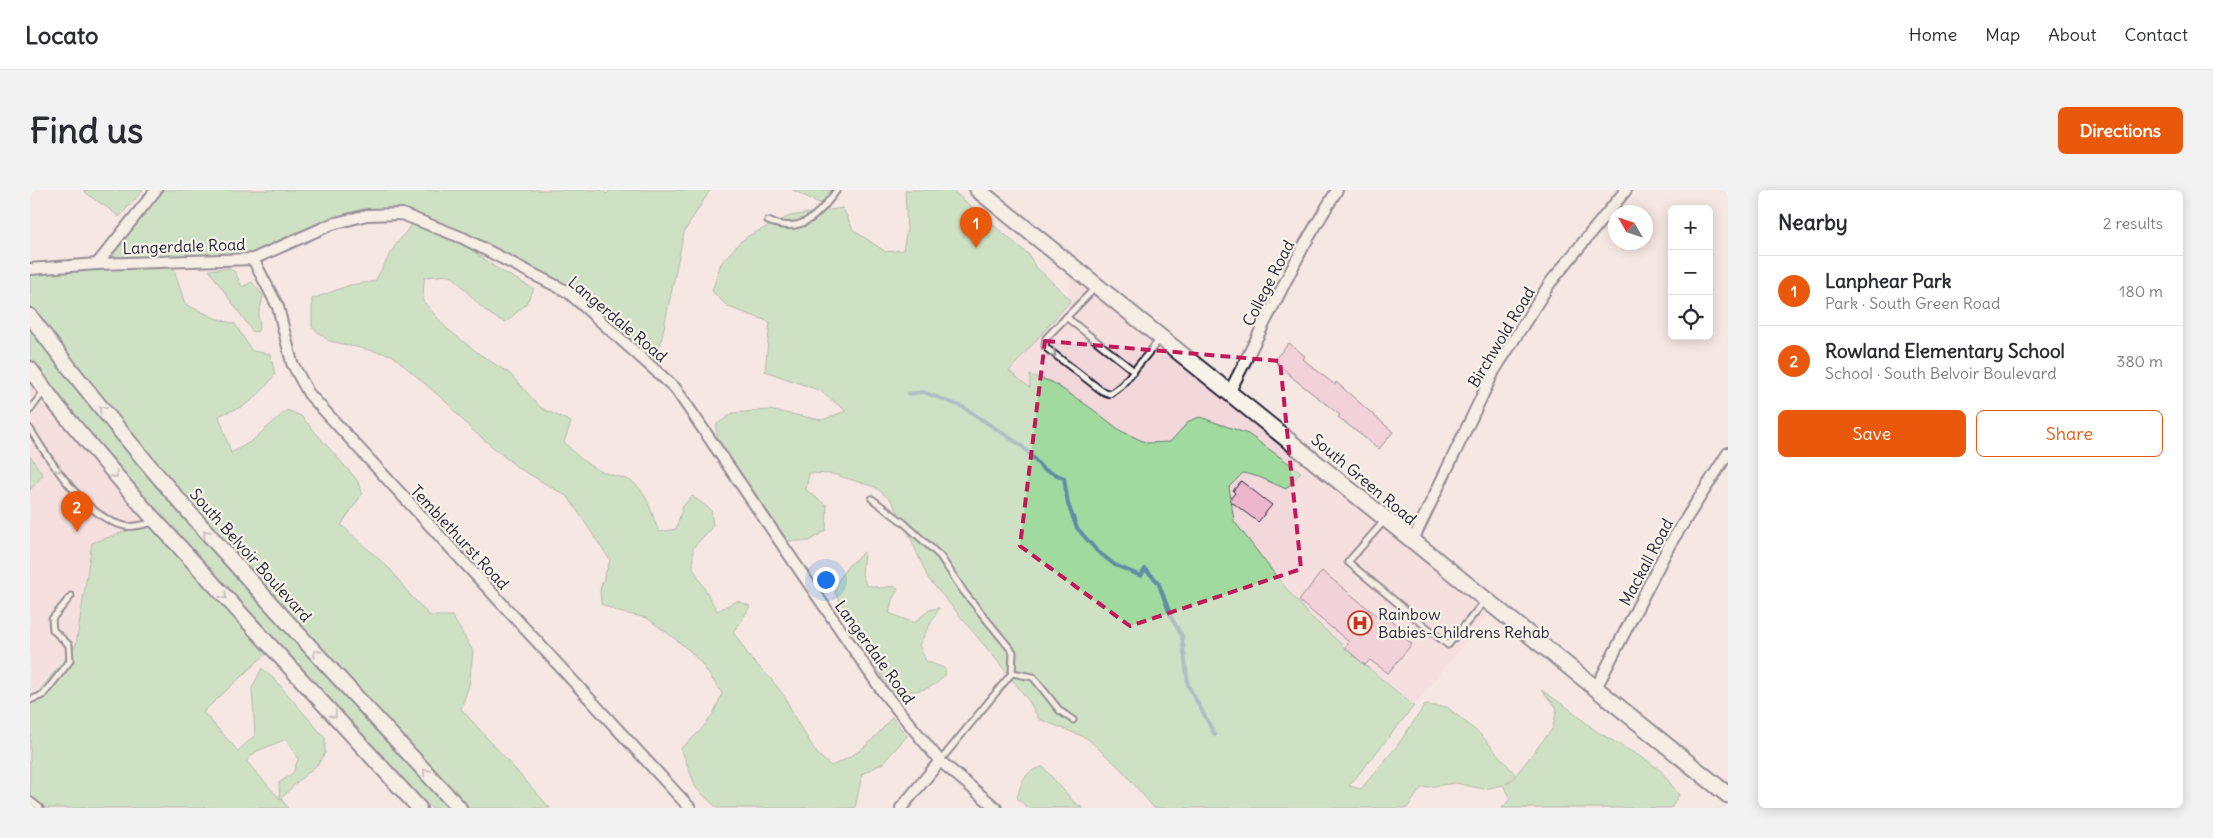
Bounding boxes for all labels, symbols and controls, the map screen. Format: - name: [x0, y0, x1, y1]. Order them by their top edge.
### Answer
- text: Locato: [25, 20, 99, 50]
- text: Home: [1909, 23, 1957, 46]
- text: Map: [1985, 23, 2020, 46]
- text: About: [2048, 23, 2096, 46]
- text: Contact: [2124, 23, 2188, 46]
- button: Directions: [2058, 107, 2183, 154]
- text: Find us: [30, 108, 143, 152]
- north arrow: [1608, 205, 1653, 250]
- map controls: [1668, 205, 1713, 340]
- button: +: [1668, 205, 1713, 250]
- pin: 1: [960, 207, 992, 248]
- text: Nearby: [1778, 209, 1848, 236]
- text: 2 results: [2103, 213, 2163, 233]
- street label: Langerdale Road: [122, 234, 246, 258]
- street label: College Road: [1238, 237, 1298, 329]
- button: −: [1668, 250, 1713, 295]
- text: Lanphear Park: [1825, 269, 1951, 293]
- street label: Langerdale Road: [564, 272, 672, 366]
- text: 1: [1791, 281, 1797, 301]
- text: 180 m: [2119, 281, 2163, 301]
- street label: Birchwold Road: [1463, 283, 1539, 391]
- text: Park · South Green Road: [1825, 293, 2000, 313]
- button: locate: [1668, 295, 1713, 340]
- text: Rowland Elementary School: [1825, 339, 2065, 363]
- one-way arrow: [1047, 348, 1056, 356]
- text: 2: [1790, 351, 1798, 371]
- text: 380 m: [2116, 351, 2163, 371]
- text: School · South Belvoir Boulevard: [1825, 363, 2057, 383]
- one-way arrow: [98, 405, 107, 414]
- button: Save: [1778, 410, 1966, 457]
- button: Share: [1976, 410, 2163, 457]
- street label: South Green Road: [1307, 429, 1421, 529]
- one-way arrow: [52, 463, 61, 473]
- one-way arrow: [110, 470, 119, 479]
- street label: Temblethurst Road: [407, 481, 513, 593]
- street label: South Belvoir Boulevard: [186, 484, 316, 626]
- pin: 2: [61, 491, 93, 532]
- street label: Mackall Road: [1615, 515, 1677, 609]
- one-way arrow: [203, 529, 212, 538]
- your location: [813, 567, 839, 593]
- one-way arrow: [218, 590, 227, 599]
- street label: Langerdale Road: [831, 596, 919, 708]
- place label: Rainbow Babies-Childrens Rehab: [1378, 604, 1550, 642]
- hospital icon: Rainbow Babies-Childrens Rehab: [1347, 610, 1373, 636]
- one-way arrow: [313, 649, 322, 658]
- one-way arrow: [328, 710, 337, 719]
- one-way arrow: [423, 769, 432, 778]

